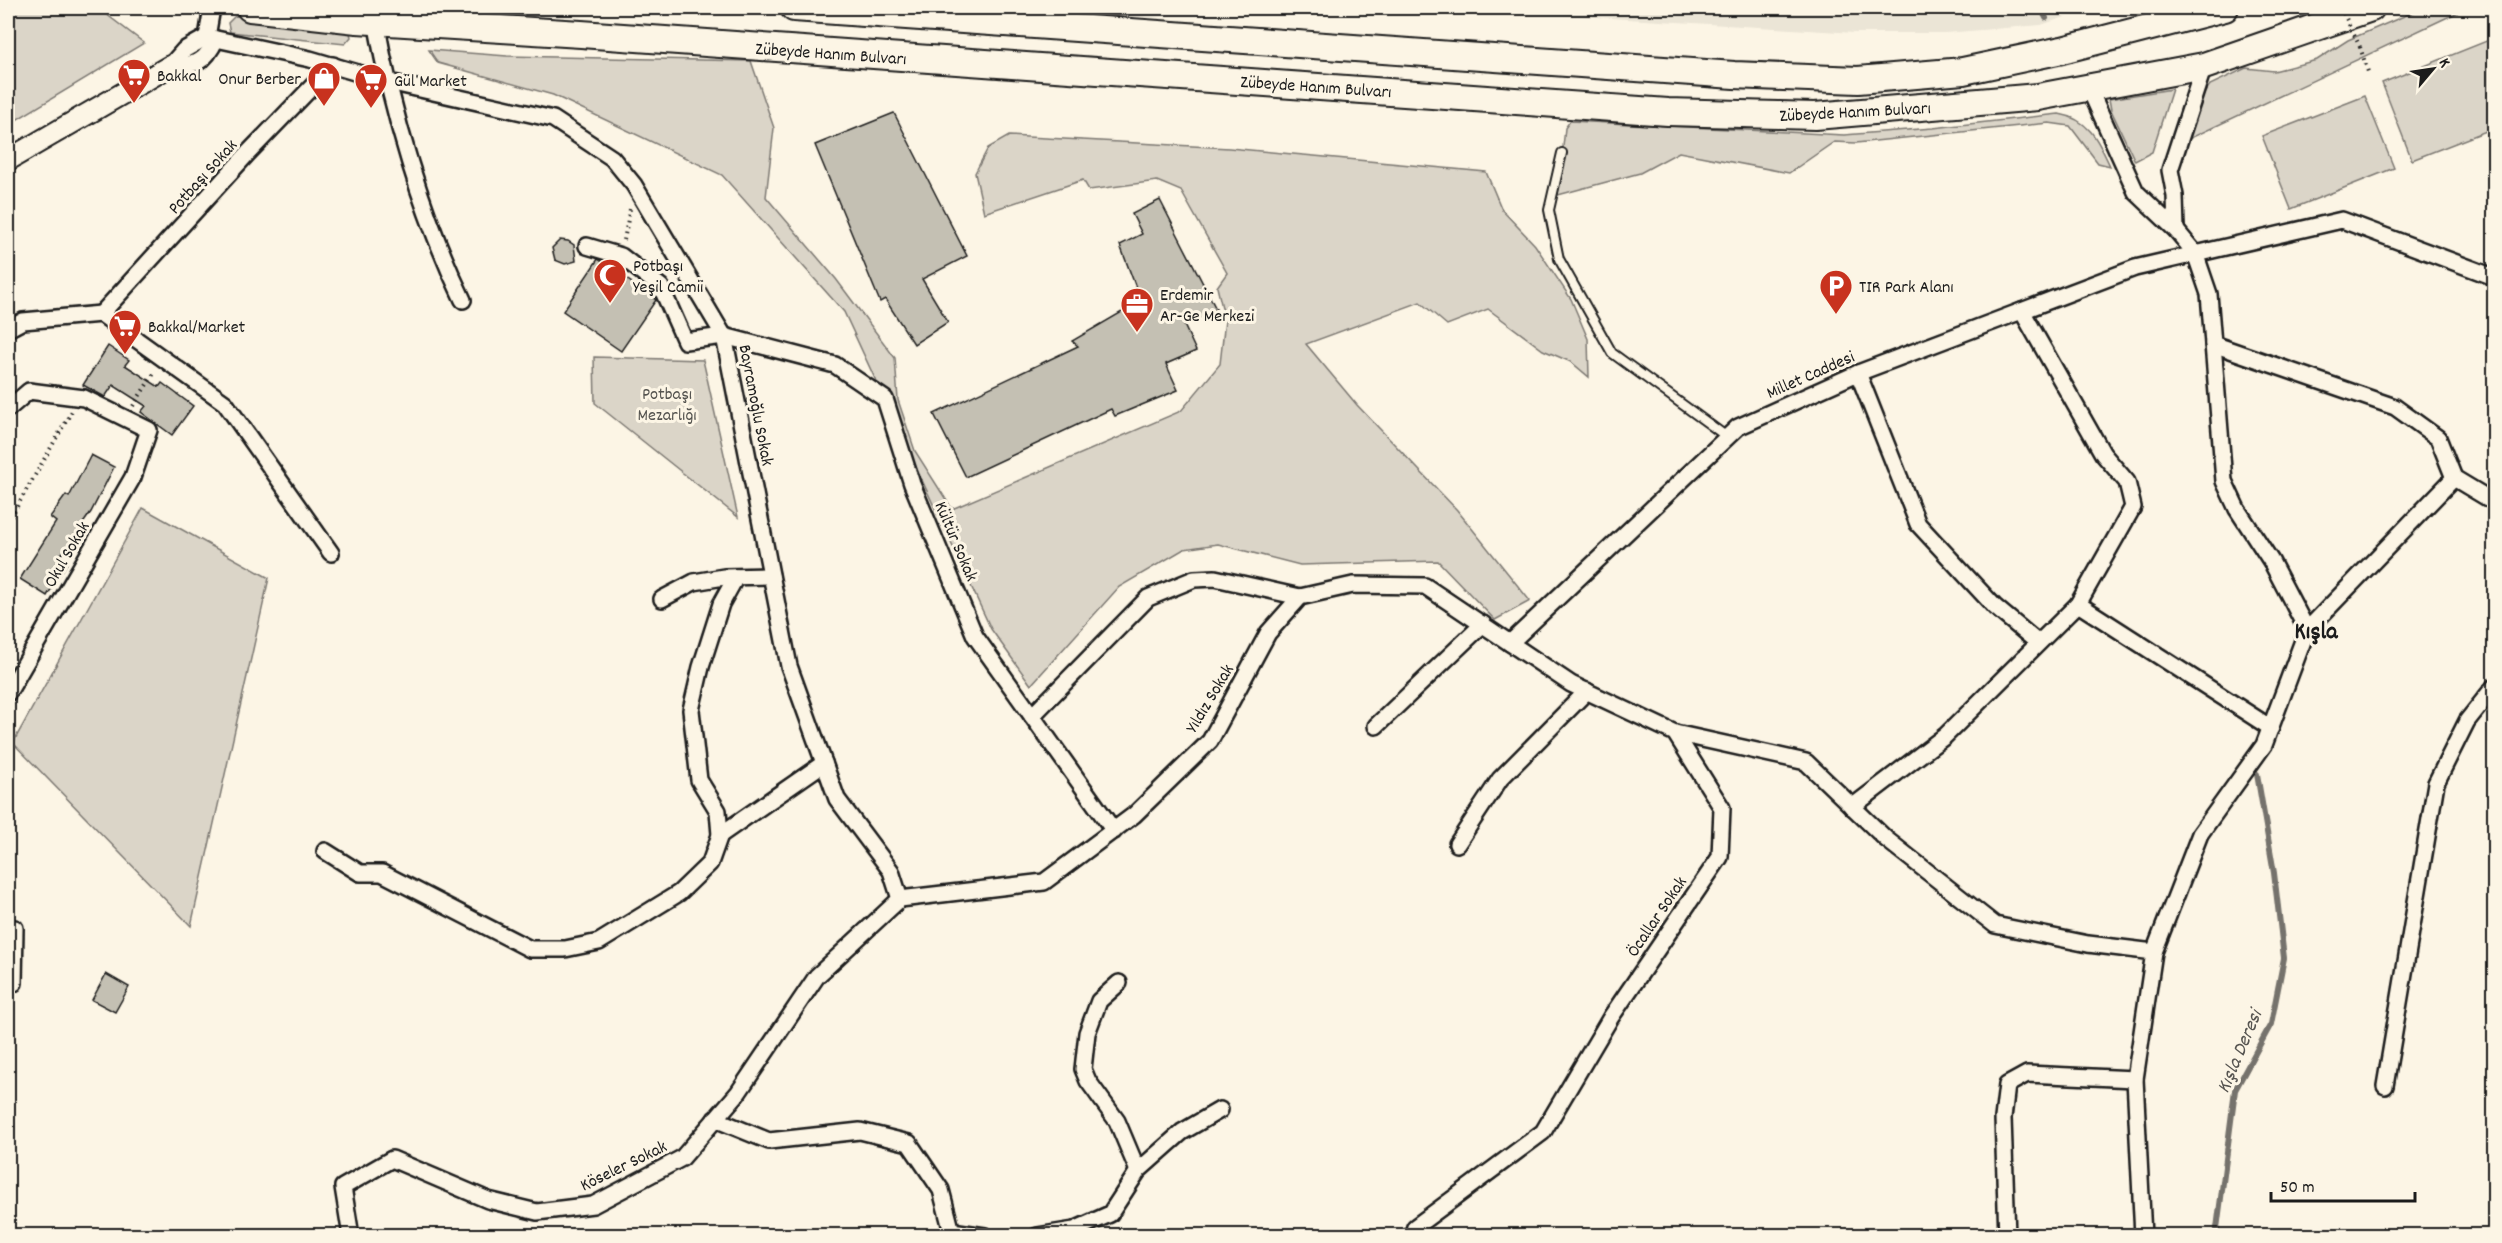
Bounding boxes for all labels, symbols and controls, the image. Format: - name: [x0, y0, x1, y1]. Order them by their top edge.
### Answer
- street label: Zübeyde Hanım Bulvarı: [754, 38, 907, 73]
- north arrow: [2403, 39, 2463, 99]
- text: K: [2432, 54, 2456, 72]
- supermarket icon: Bakkal: [116, 57, 152, 104]
- shop icon: Onur Berber: [306, 60, 342, 107]
- supermarket icon: Gül Market: [353, 62, 389, 109]
- place label: Bakkal: [157, 65, 202, 90]
- place label: Onur Berber: [218, 68, 301, 93]
- place label: Gül Market: [394, 70, 467, 95]
- street label: Zübeyde Hanım Bulvarı: [1239, 71, 1392, 106]
- street label: Zübeyde Hanım Bulvarı: [1779, 97, 1931, 130]
- street label: Potbaşı Sokak: [163, 135, 244, 221]
- place label: Potbaşı Yeşil Camii: [633, 255, 703, 301]
- mosque icon: Potbaşı Yeşil Camii: [592, 257, 628, 304]
- parking icon: TIR Park Alanı: [1818, 268, 1854, 315]
- place label: TIR Park Alanı: [1859, 276, 1954, 301]
- place label: Erdemir Ar-Ge Merkezi: [1160, 284, 1254, 330]
- office icon: Erdemir Ar-Ge Merkezi: [1119, 286, 1155, 333]
- supermarket icon: Bakkal/Market: [107, 308, 143, 355]
- place label: Bakkal/Market: [148, 316, 246, 341]
- street label: Bayramoğlu Sokak: [731, 343, 779, 468]
- street label: Millet Caddesi: [1763, 346, 1859, 407]
- park label: Potbaşı Mezarlığı: [637, 383, 697, 429]
- street label: Kültür Sokak: [927, 498, 983, 586]
- street label: Okul Sokak: [39, 517, 97, 593]
- district label: Kışla: [2295, 616, 2338, 650]
- street label: Yıldız Sokak: [1181, 660, 1241, 738]
- street label: Öcallar Sokak: [1622, 872, 1694, 963]
- water label: Kışla Deresi: [2211, 1003, 2272, 1098]
- street label: Köseler Sokak: [576, 1135, 672, 1199]
- scale bar: [2271, 1165, 2415, 1203]
- text: 50 m: [2280, 1176, 2315, 1201]

